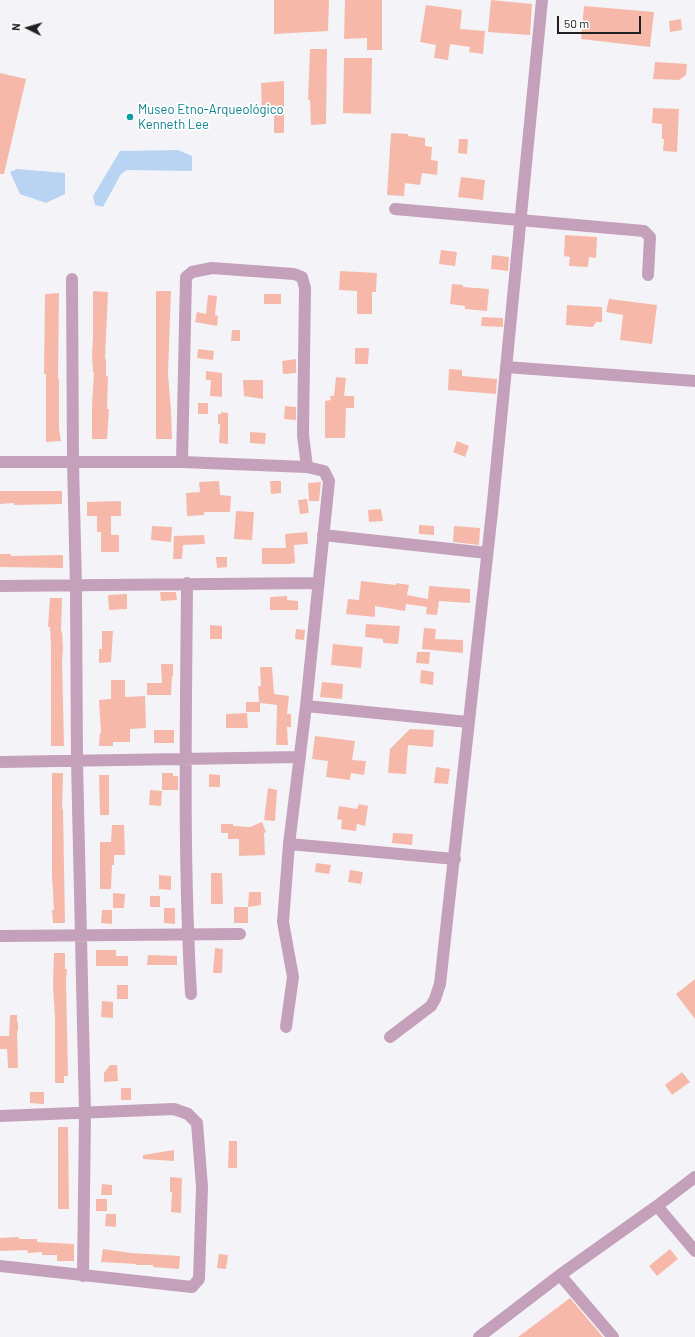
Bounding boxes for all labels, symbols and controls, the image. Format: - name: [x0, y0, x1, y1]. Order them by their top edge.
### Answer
- north arrow: [8, 8, 48, 48]
- scale bar: [559, 8, 643, 34]
- text: 50 m: [564, 16, 589, 30]
- text: N: [9, 23, 22, 31]
- place label: Museo Etno-Arqueológico Kenneth Lee: [138, 102, 284, 133]
- marker: Museo Etno-Arqueológico Kenneth Lee: [125, 112, 135, 122]

